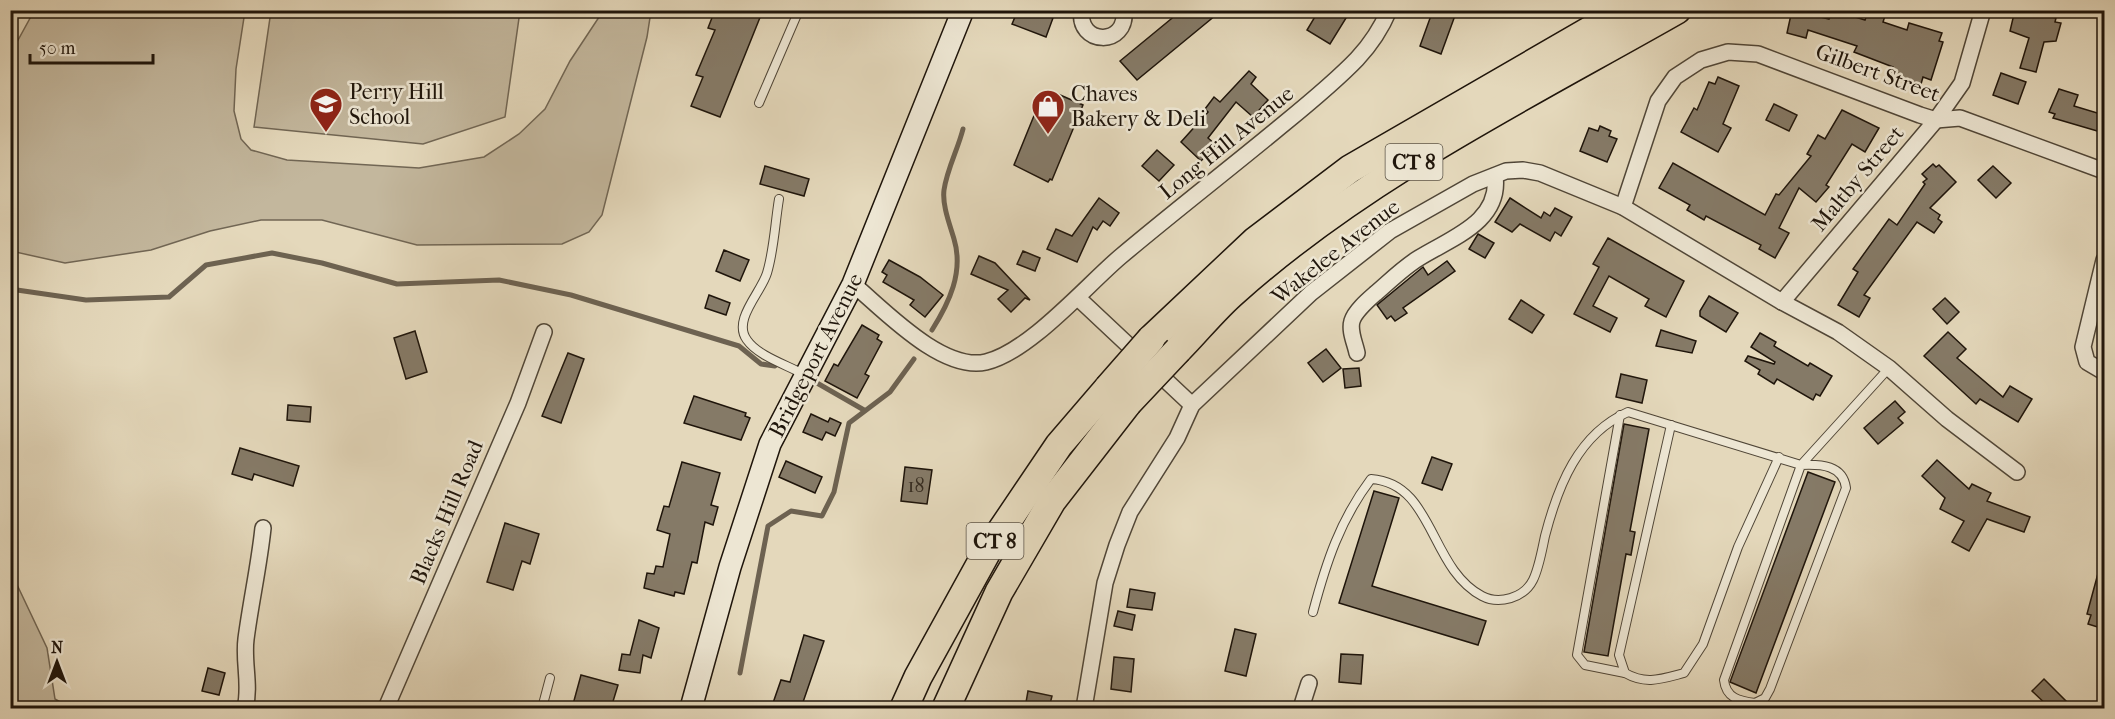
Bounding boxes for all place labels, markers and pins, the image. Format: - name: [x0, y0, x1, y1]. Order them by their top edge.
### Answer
- place label: Perry Hill School: [349, 79, 444, 130]
- place label: Chaves Bakery & Deli: [1071, 81, 1207, 132]
- school or university icon: Perry Hill School: [308, 86, 344, 133]
- shop icon: Chaves Bakery & Deli: [1030, 88, 1066, 135]

